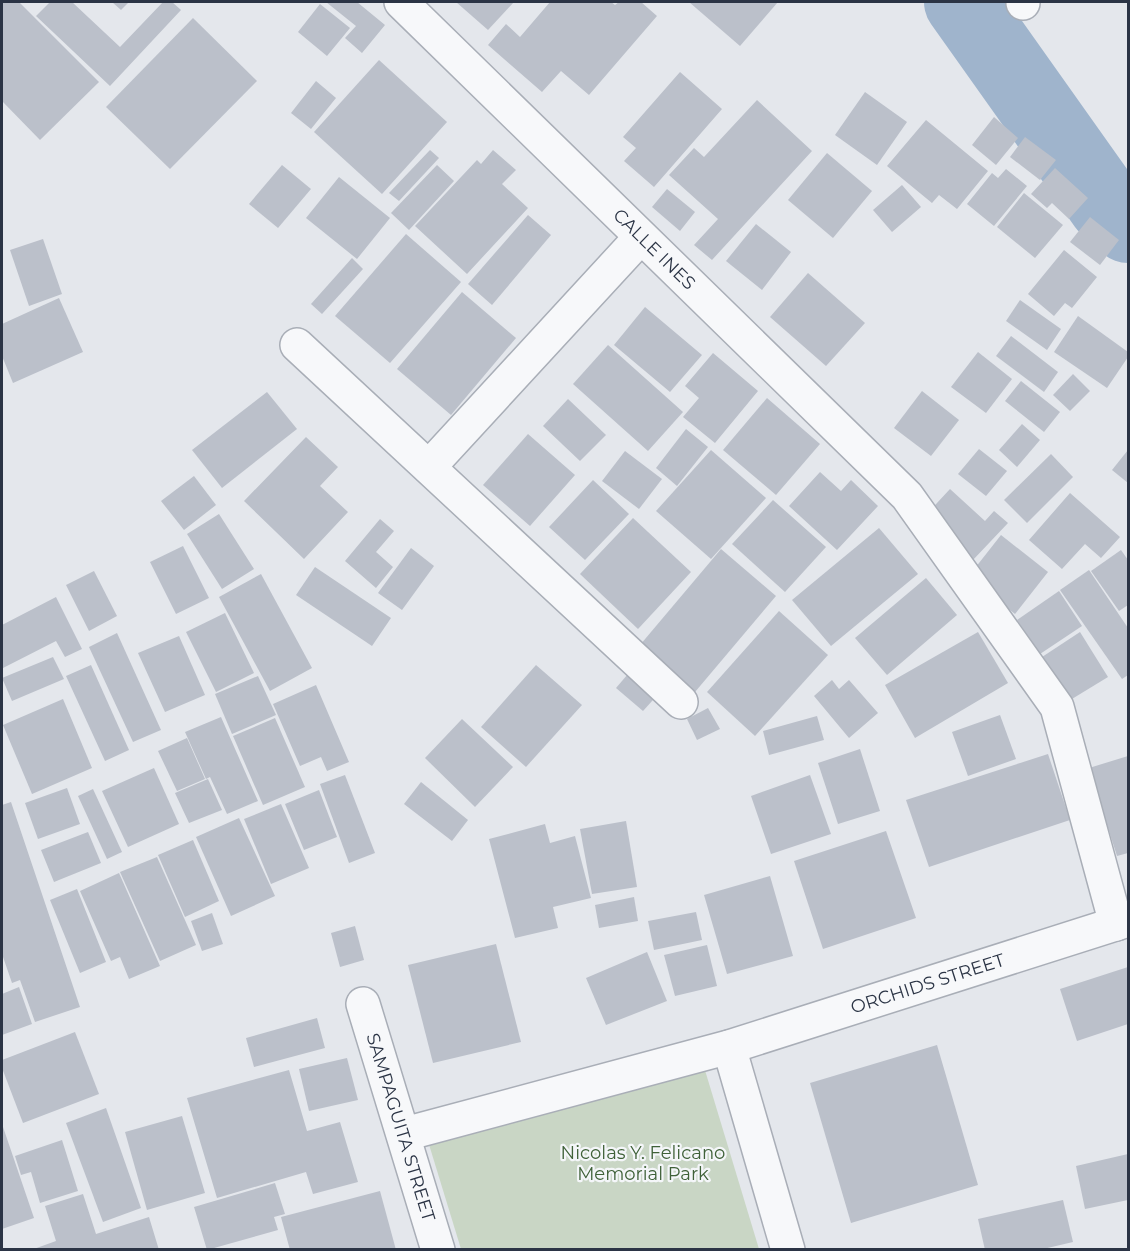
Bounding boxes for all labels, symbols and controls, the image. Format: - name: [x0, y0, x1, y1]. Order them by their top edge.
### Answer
- street label: CALLE INES: [608, 204, 700, 294]
- street label: ORCHIDS STREET: [848, 949, 1008, 1019]
- street label: SAMPAGUITA STREET: [362, 1031, 440, 1225]
- park label: Nicolas Y. Felicano Memorial Park: [561, 1142, 725, 1185]

